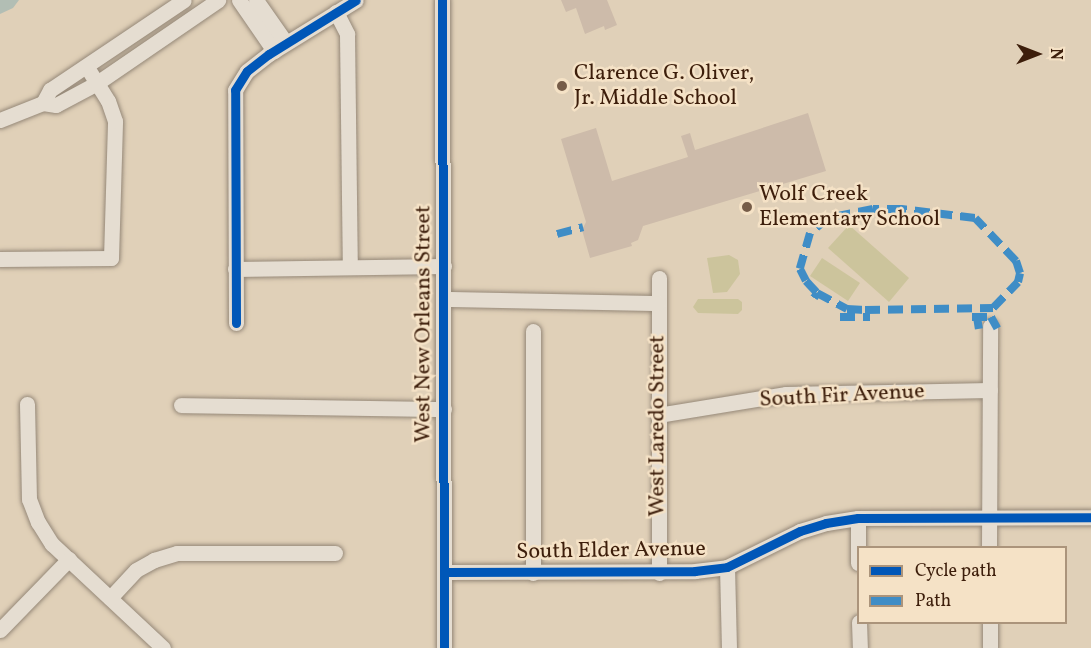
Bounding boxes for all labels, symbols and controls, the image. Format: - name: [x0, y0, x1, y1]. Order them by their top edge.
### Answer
- north arrow: [1007, 24, 1067, 84]
- text: N: [1044, 48, 1066, 60]
- place label: Clarence G. Oliver, Jr. Middle School: [574, 60, 754, 112]
- marker: Clarence G. Oliver, Jr. Middle School: [555, 79, 569, 93]
- place label: Wolf Creek Elementary School: [759, 181, 941, 232]
- marker: Wolf Creek Elementary School: [740, 200, 754, 214]
- street label: West New Orleans Street: [411, 205, 437, 443]
- street label: West Laredo Street: [645, 335, 671, 517]
- street label: South Fir Avenue: [759, 378, 925, 414]
- street label: South Elder Avenue: [516, 536, 706, 566]
- legend: [857, 546, 1067, 624]
- text: Cycle path: [915, 559, 997, 584]
- text: Path: [915, 589, 951, 614]

